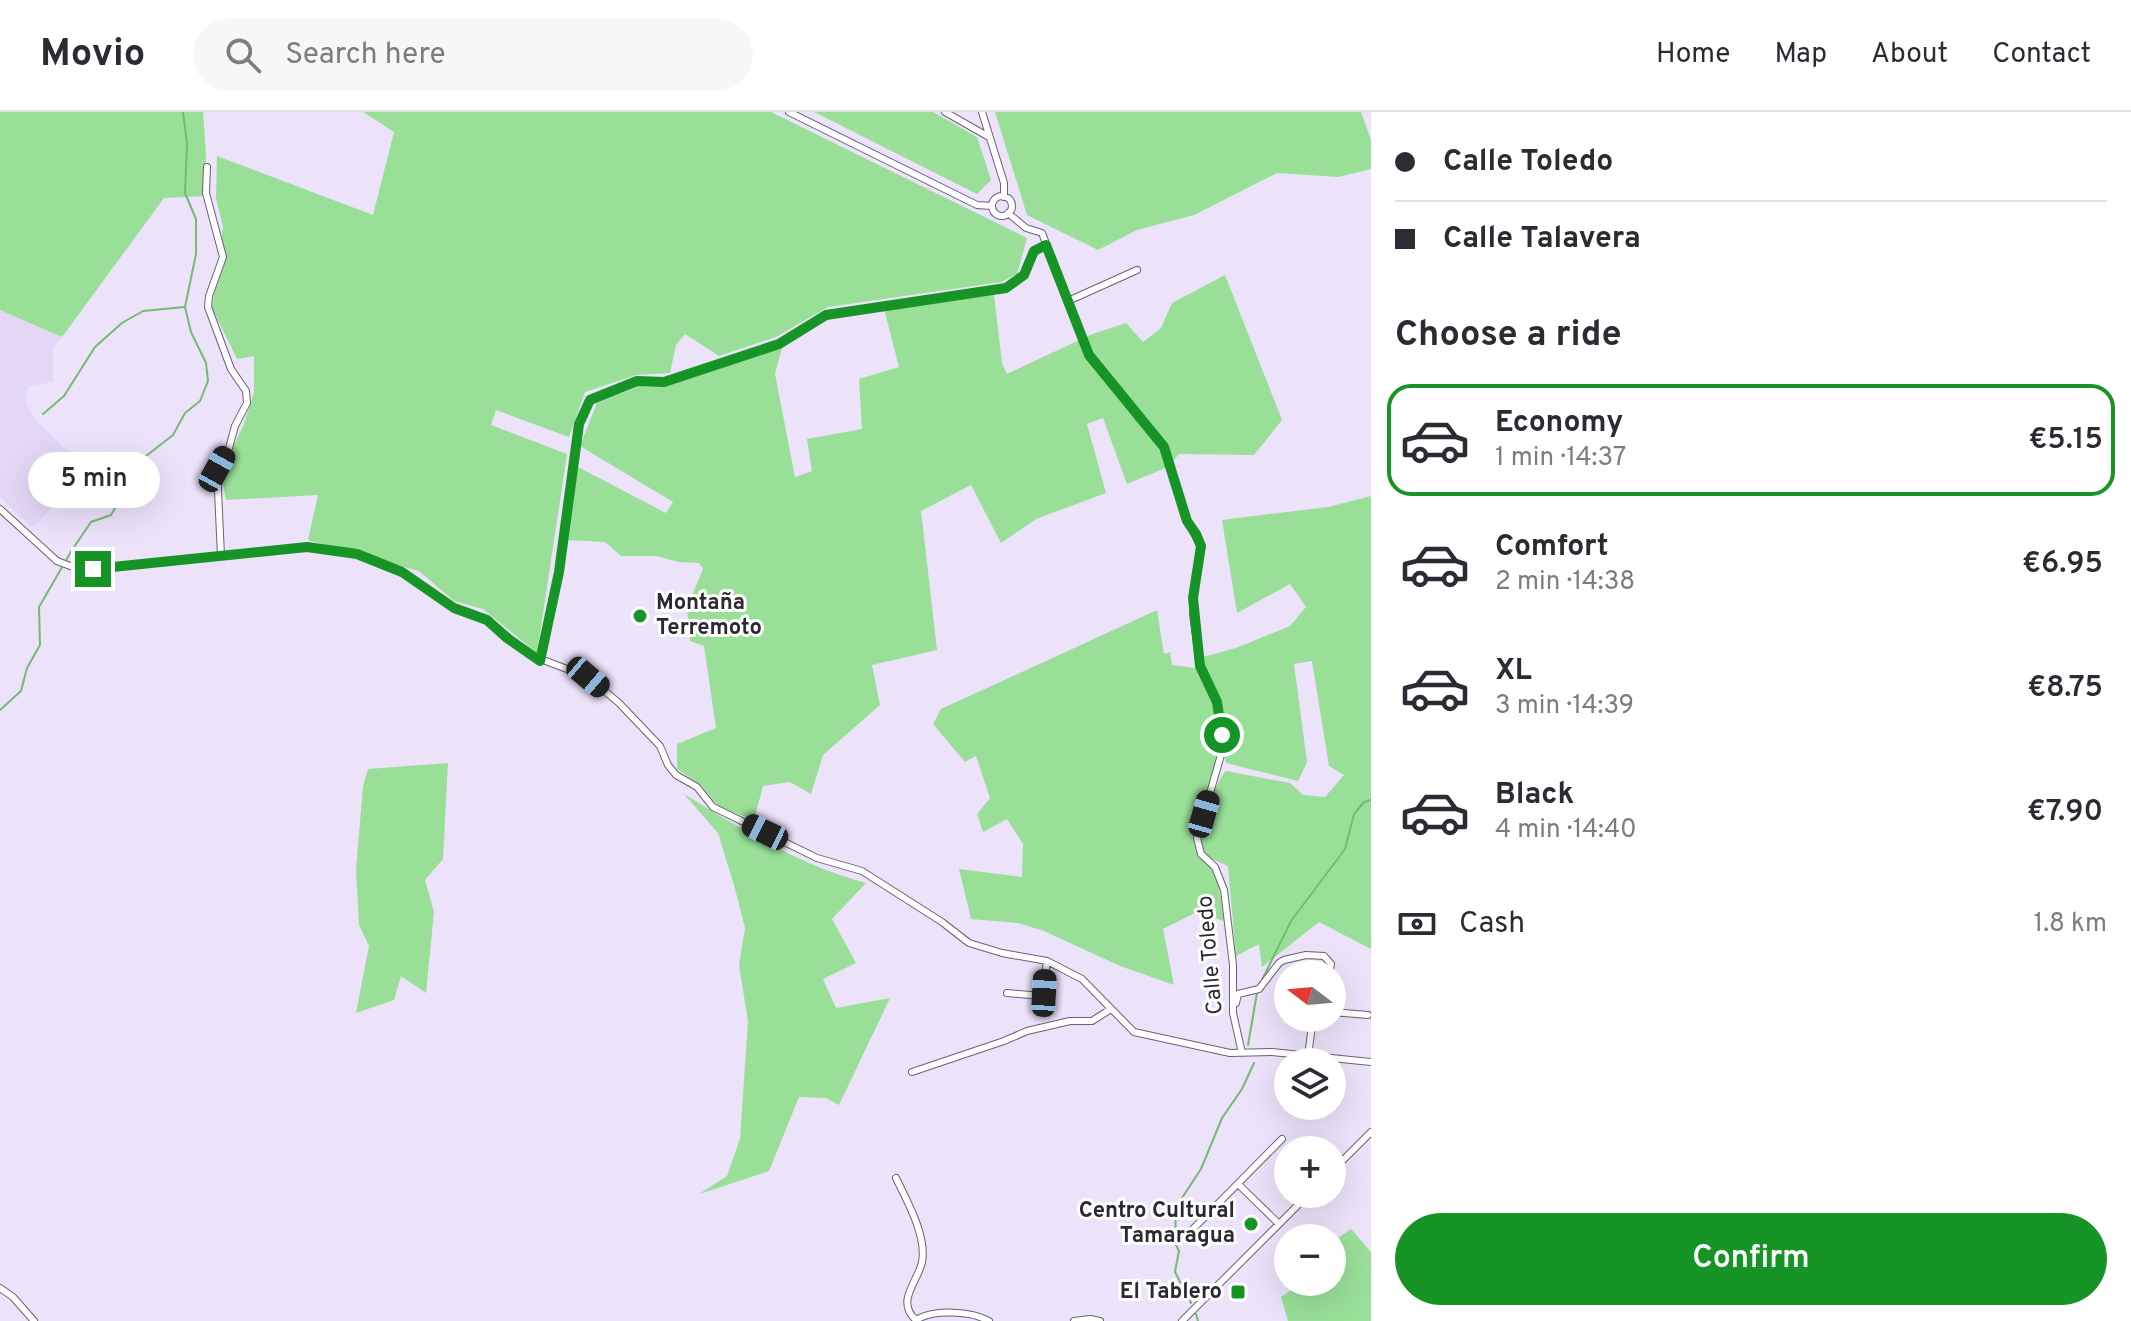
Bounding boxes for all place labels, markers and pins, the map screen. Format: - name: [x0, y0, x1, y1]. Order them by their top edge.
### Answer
- place label: Montaña Terremoto: [656, 590, 762, 642]
- marker: Montaña Terremoto: [631, 607, 649, 625]
- place label: Centro Cultural Tamaragua: [1079, 1198, 1235, 1250]
- marker: Centro Cultural Tamaragua: [1242, 1215, 1260, 1233]
- place label: El Tablero: [1120, 1279, 1222, 1306]
- marker: El Tablero: [1229, 1283, 1247, 1301]

